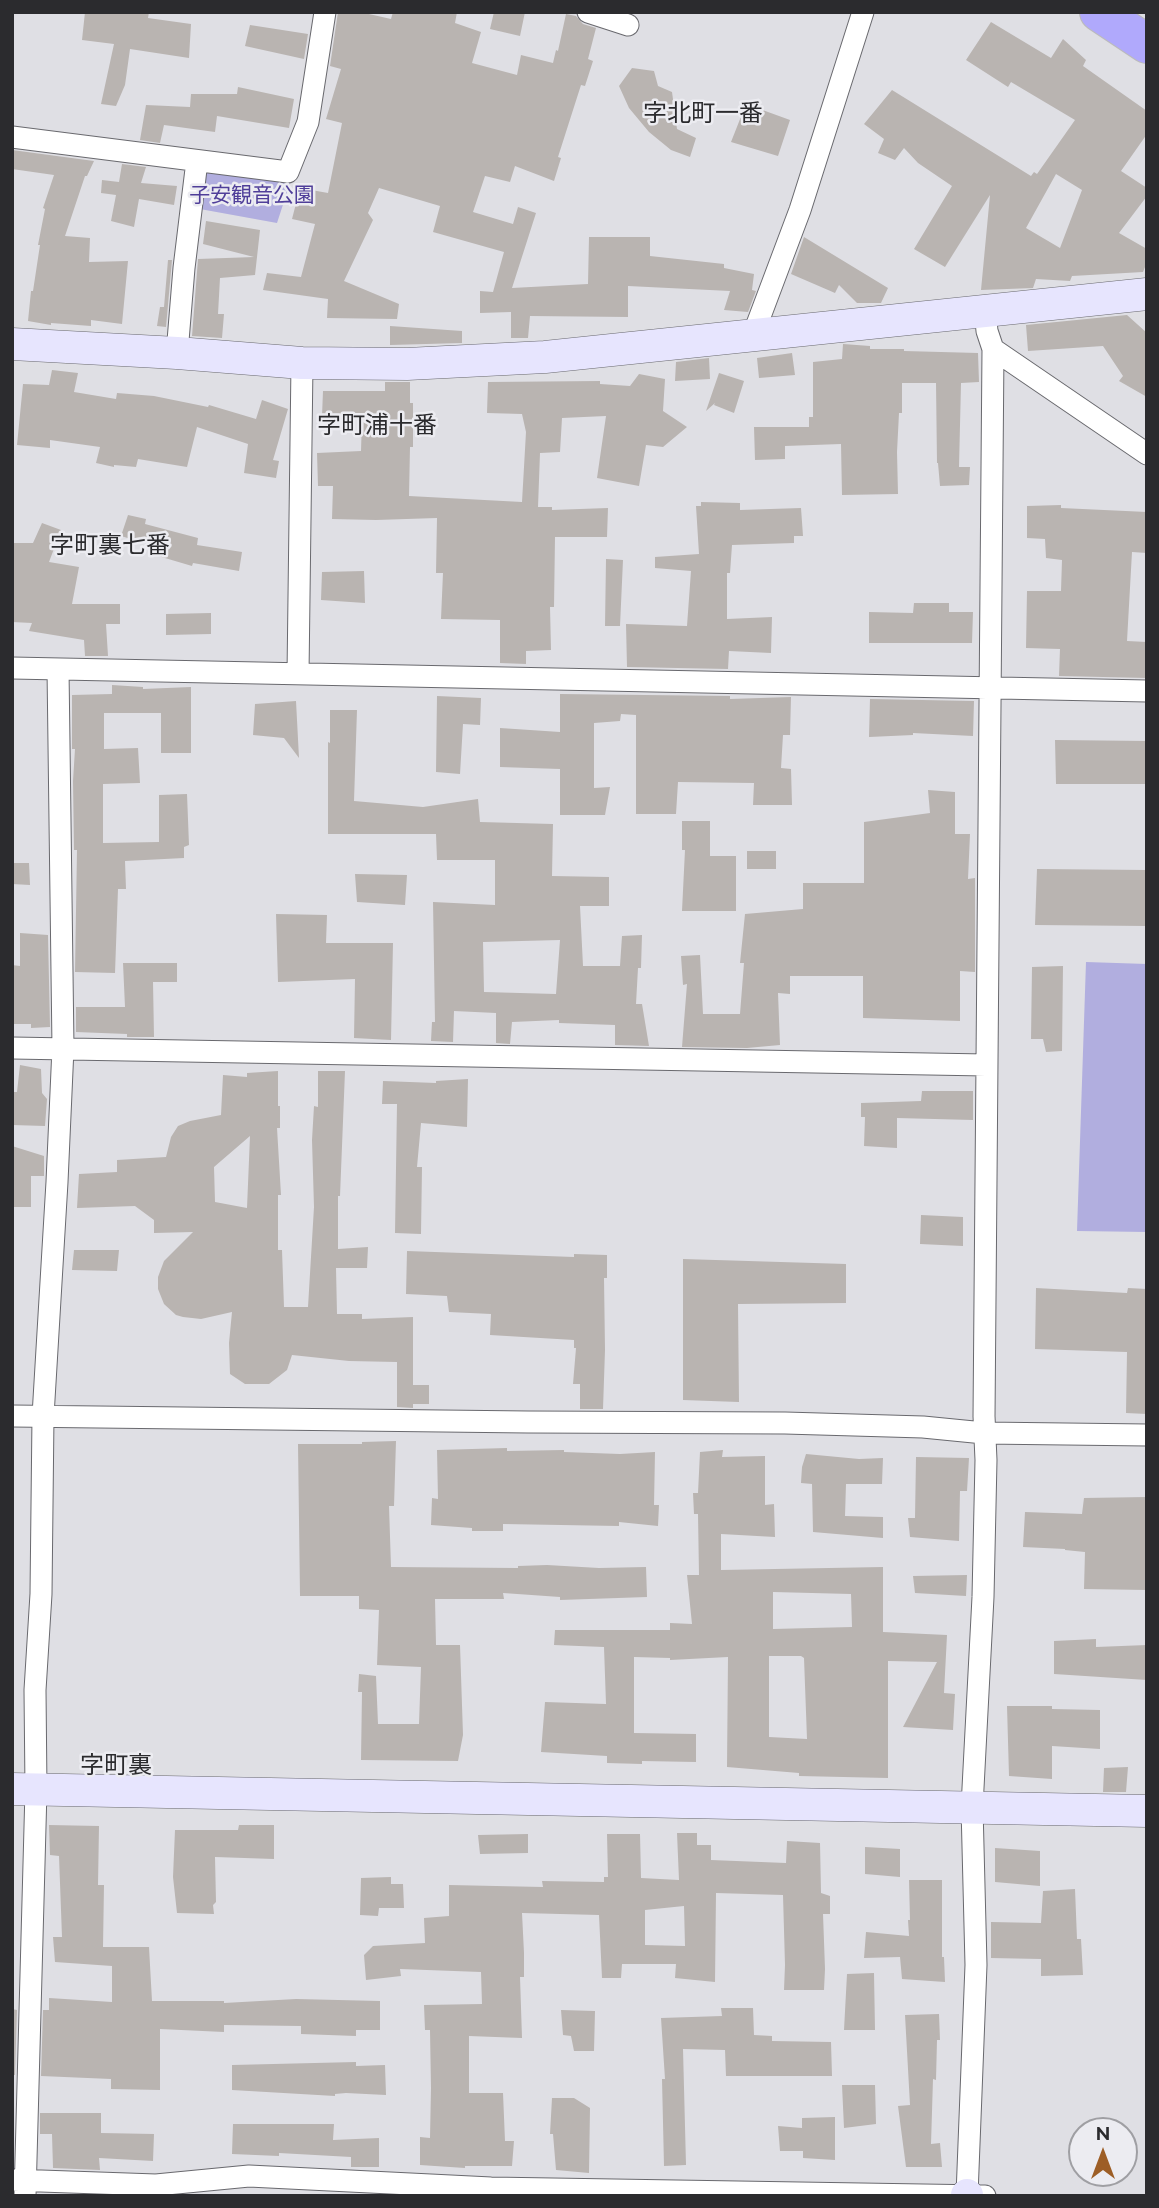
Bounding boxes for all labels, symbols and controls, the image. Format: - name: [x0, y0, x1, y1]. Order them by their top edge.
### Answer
- district label: 字北町一番: [643, 100, 763, 128]
- park label: 子安観音公園: [189, 183, 315, 209]
- district label: 字町浦十番: [317, 412, 437, 440]
- district label: 字町裏七番: [50, 532, 170, 560]
- district label: 字町裏: [80, 1752, 152, 1780]
- north arrow: [1068, 2117, 1138, 2187]
- text: N: [1096, 2122, 1110, 2144]

